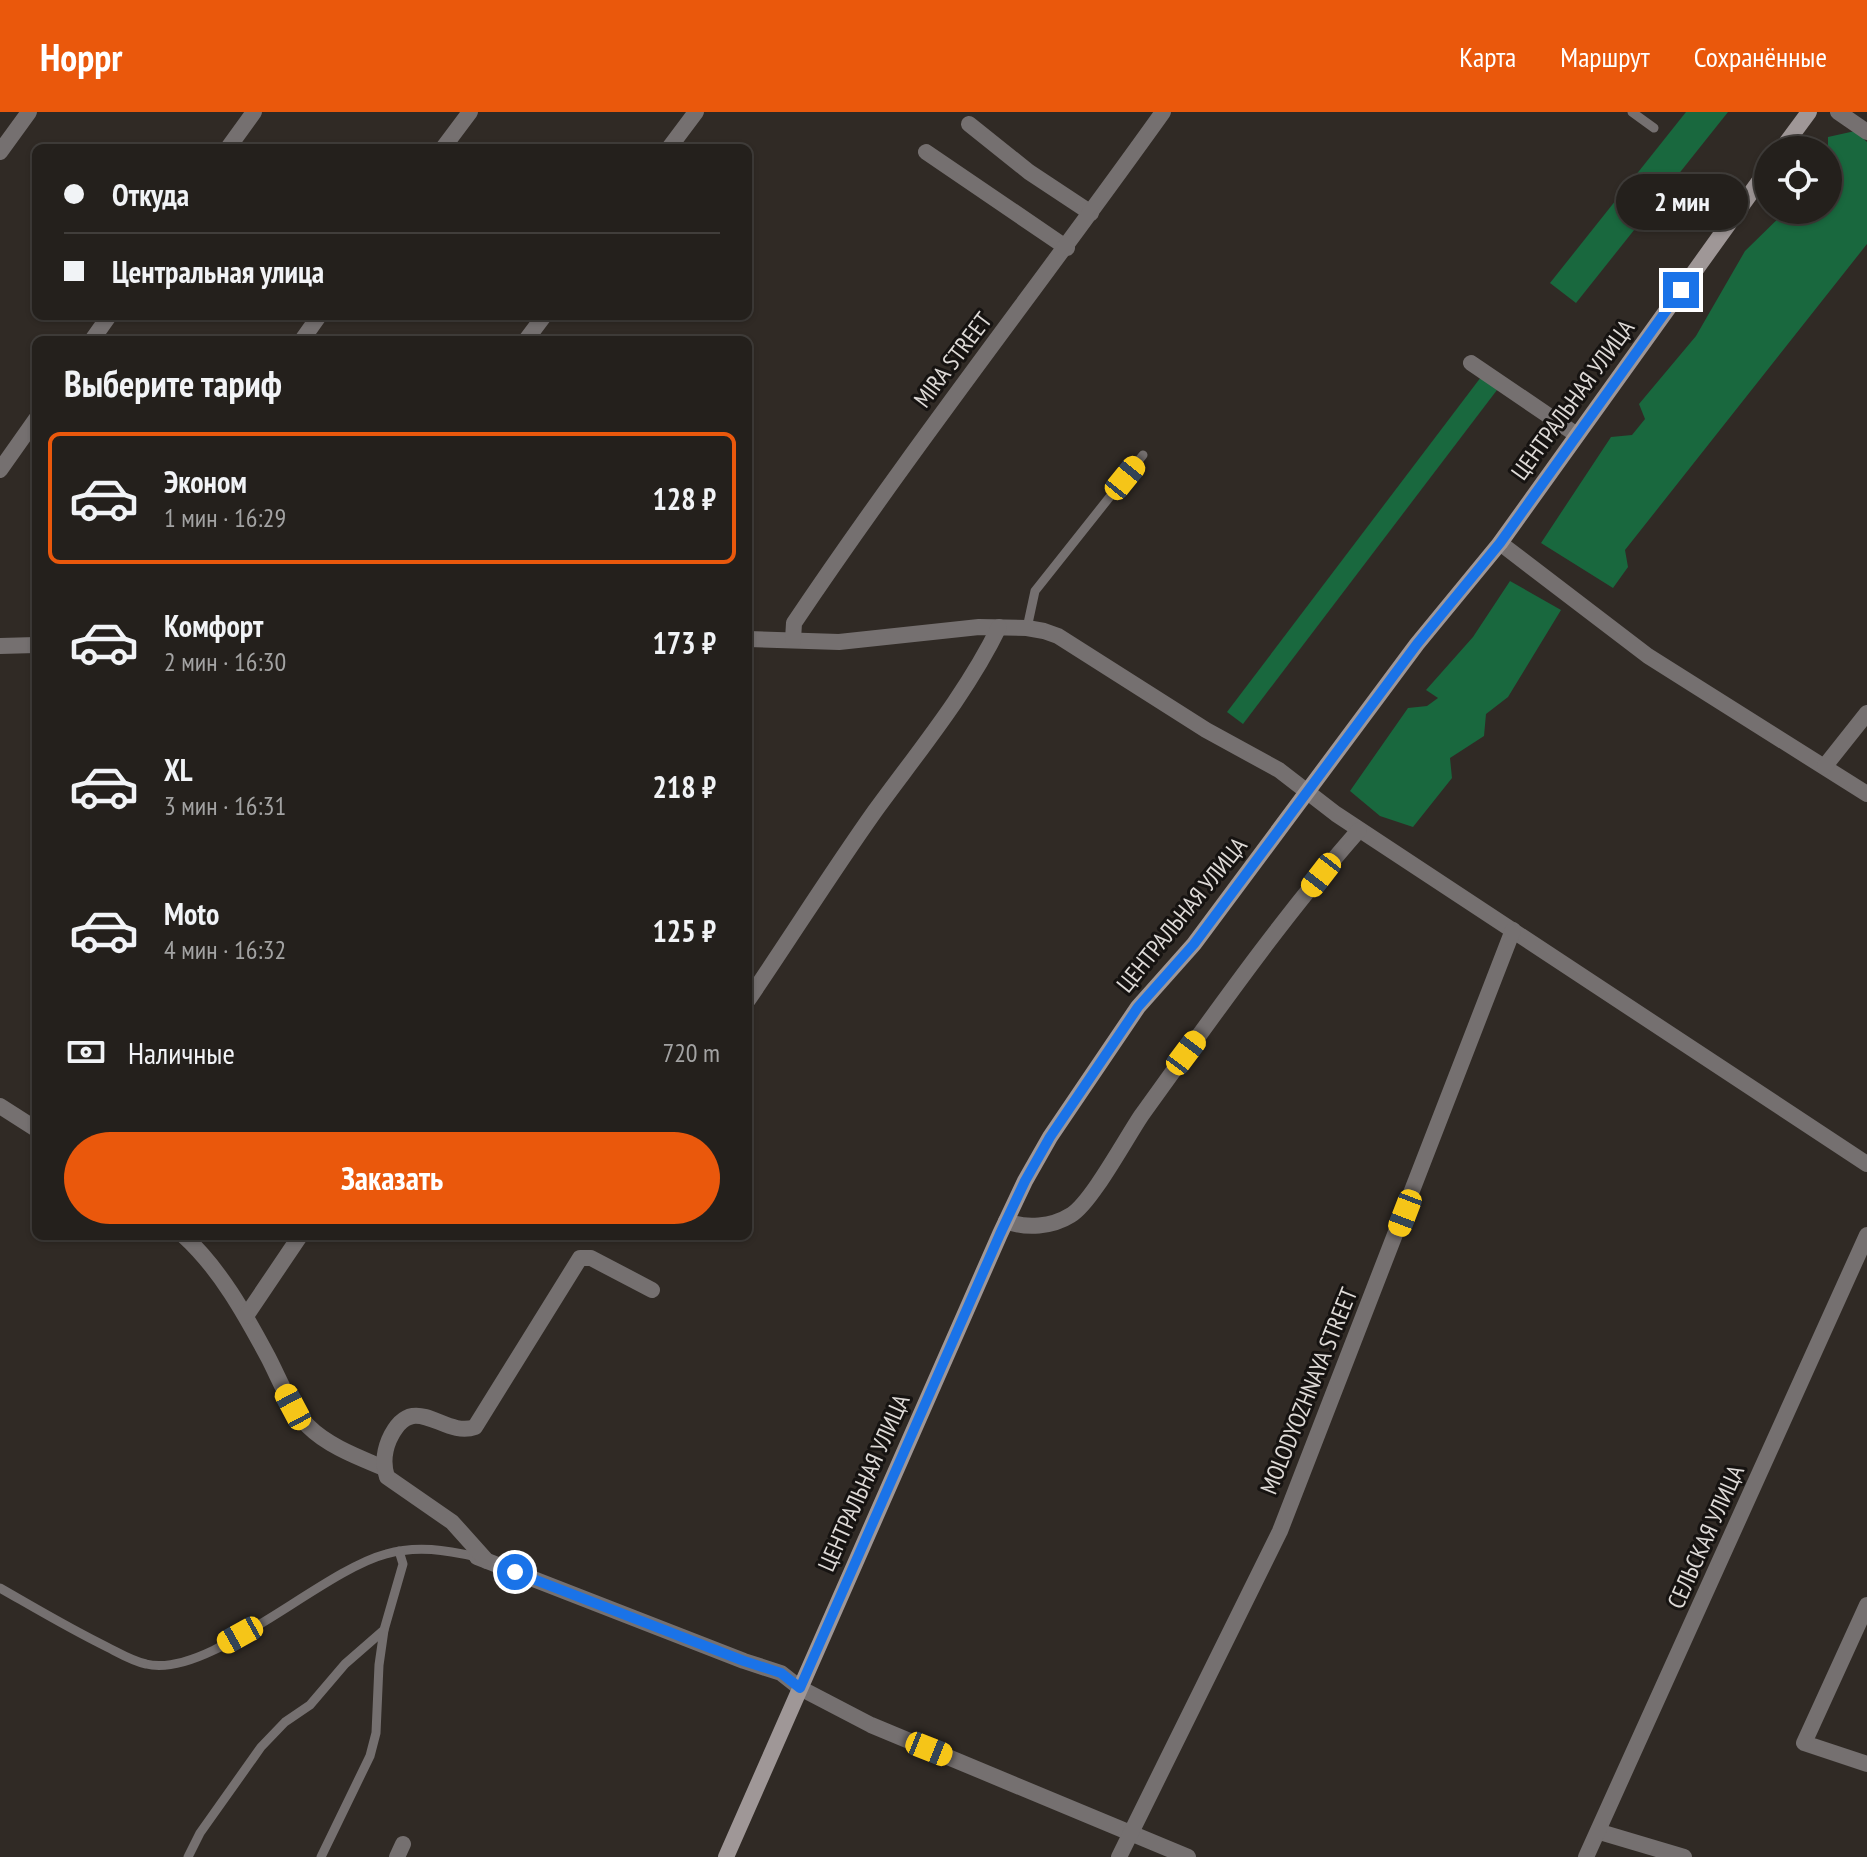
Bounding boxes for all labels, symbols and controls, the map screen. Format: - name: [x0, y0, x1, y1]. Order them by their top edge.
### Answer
- text: Hoppr: [40, 32, 122, 81]
- text: Карта: [1459, 38, 1516, 75]
- text: Маршрут: [1560, 38, 1650, 75]
- text: Сохранённые: [1694, 38, 1827, 75]
- map controls: [1754, 136, 1842, 224]
- button: locate: [1754, 136, 1842, 224]
- callout: 2 мин: [1615, 174, 1747, 230]
- text: Откуда: [112, 175, 189, 214]
- text: 2 мин: [1654, 185, 1710, 218]
- text: Центральная улица: [112, 252, 324, 291]
- route end: [1663, 272, 1699, 308]
- street label: MIRA STREET: [907, 306, 999, 413]
- street label: ЦЕНТРАЛЬНАЯ УЛИЦА: [1504, 313, 1642, 486]
- text: Выберите тариф: [64, 360, 282, 407]
- car: [1101, 452, 1149, 504]
- icon: car: [68, 462, 140, 534]
- text: Эконом: [164, 462, 247, 501]
- text: 128 ₽: [652, 479, 716, 518]
- text: 1 мин · 16:29: [164, 501, 286, 534]
- icon: car: [68, 606, 140, 678]
- text: Комфорт: [164, 606, 263, 645]
- text: 173 ₽: [652, 623, 716, 662]
- text: 2 мин · 16:30: [164, 645, 286, 678]
- icon: car: [68, 750, 140, 822]
- text: XL: [164, 750, 193, 789]
- text: 218 ₽: [652, 767, 716, 806]
- text: 3 мин · 16:31: [164, 789, 286, 822]
- street label: ЦЕНТРАЛЬНАЯ УЛИЦА: [1110, 830, 1254, 999]
- car: [1297, 849, 1345, 901]
- icon: car: [68, 894, 140, 966]
- text: Moto: [164, 894, 219, 933]
- text: 125 ₽: [652, 911, 716, 950]
- text: 4 мин · 16:32: [164, 933, 286, 966]
- car: [1162, 1027, 1210, 1079]
- icon: cash: [64, 1030, 108, 1074]
- text: Наличные: [128, 1033, 235, 1072]
- text: 720 m: [662, 1036, 720, 1069]
- button: Заказать: [64, 1132, 720, 1224]
- car: [1385, 1186, 1425, 1240]
- street label: MOLODYOZHNAYA STREET: [1253, 1283, 1364, 1499]
- car: [271, 1380, 315, 1434]
- street label: ЦЕНТРАЛЬНАЯ УЛИЦА: [811, 1389, 917, 1576]
- street label: СЕЛЬСКАЯ УЛИЦА: [1660, 1460, 1751, 1613]
- route start: [497, 1554, 533, 1590]
- car: [213, 1613, 267, 1657]
- car: [902, 1729, 956, 1769]

